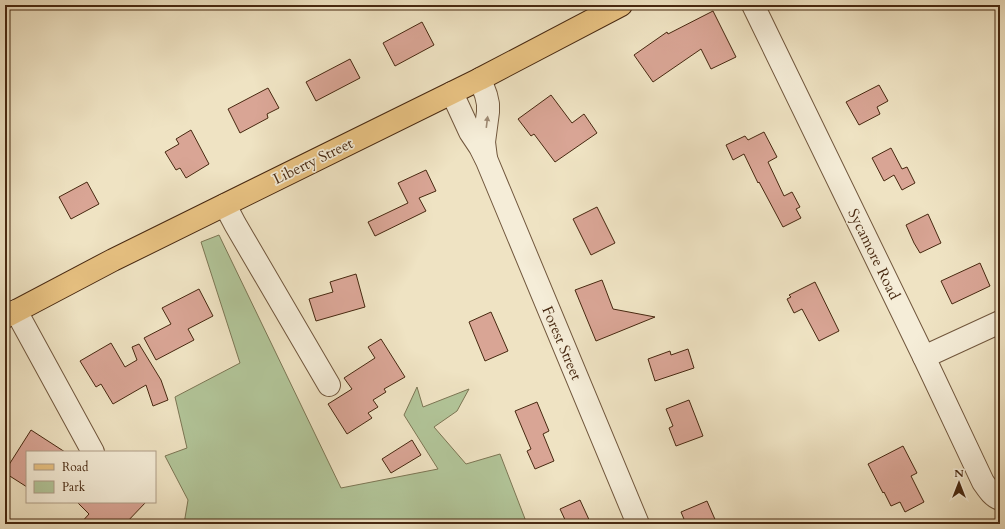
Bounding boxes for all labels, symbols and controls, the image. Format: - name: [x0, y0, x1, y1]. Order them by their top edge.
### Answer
- one-way arrow: [484, 116, 490, 129]
- street label: Liberty Street: [270, 133, 356, 189]
- street label: Sycamore Road: [843, 205, 905, 303]
- street label: Forest Street: [537, 303, 587, 383]
- legend: [26, 451, 156, 503]
- text: Road: [62, 459, 89, 475]
- north arrow: [939, 463, 979, 503]
- text: N: [954, 466, 964, 481]
- text: Park: [62, 479, 86, 495]

